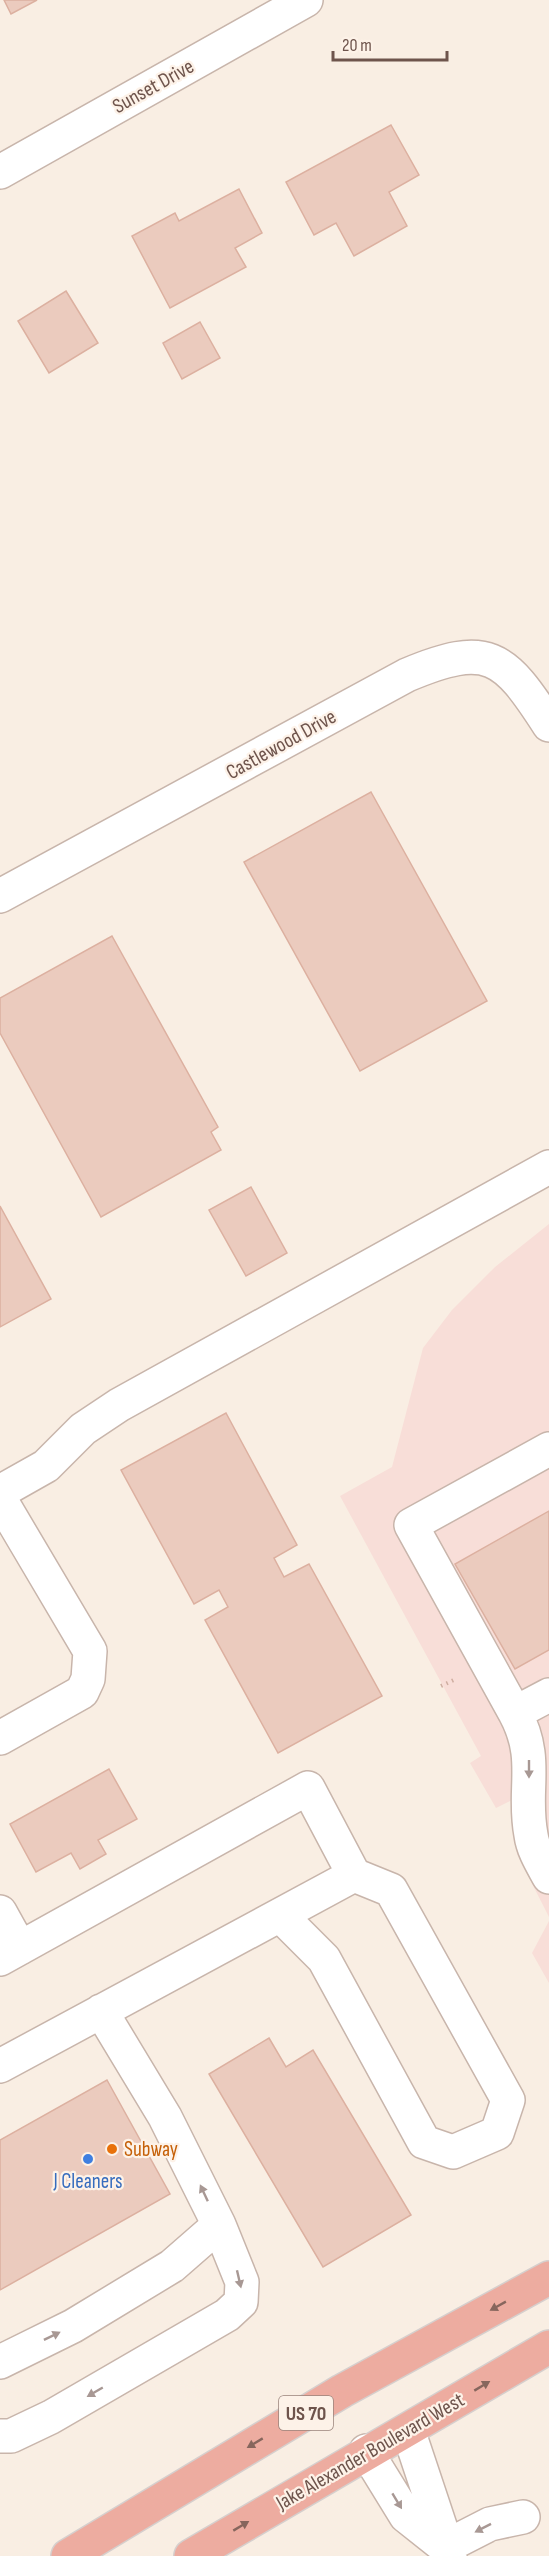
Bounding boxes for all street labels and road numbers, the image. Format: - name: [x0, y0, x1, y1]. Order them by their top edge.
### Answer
- street label: Sunset Drive: [108, 54, 198, 119]
- street label: Castlewood Drive: [222, 704, 341, 785]
- street label: Jake Alexander Boulevard West: [271, 2387, 469, 2516]
- road number: US 70: [279, 2396, 333, 2430]

